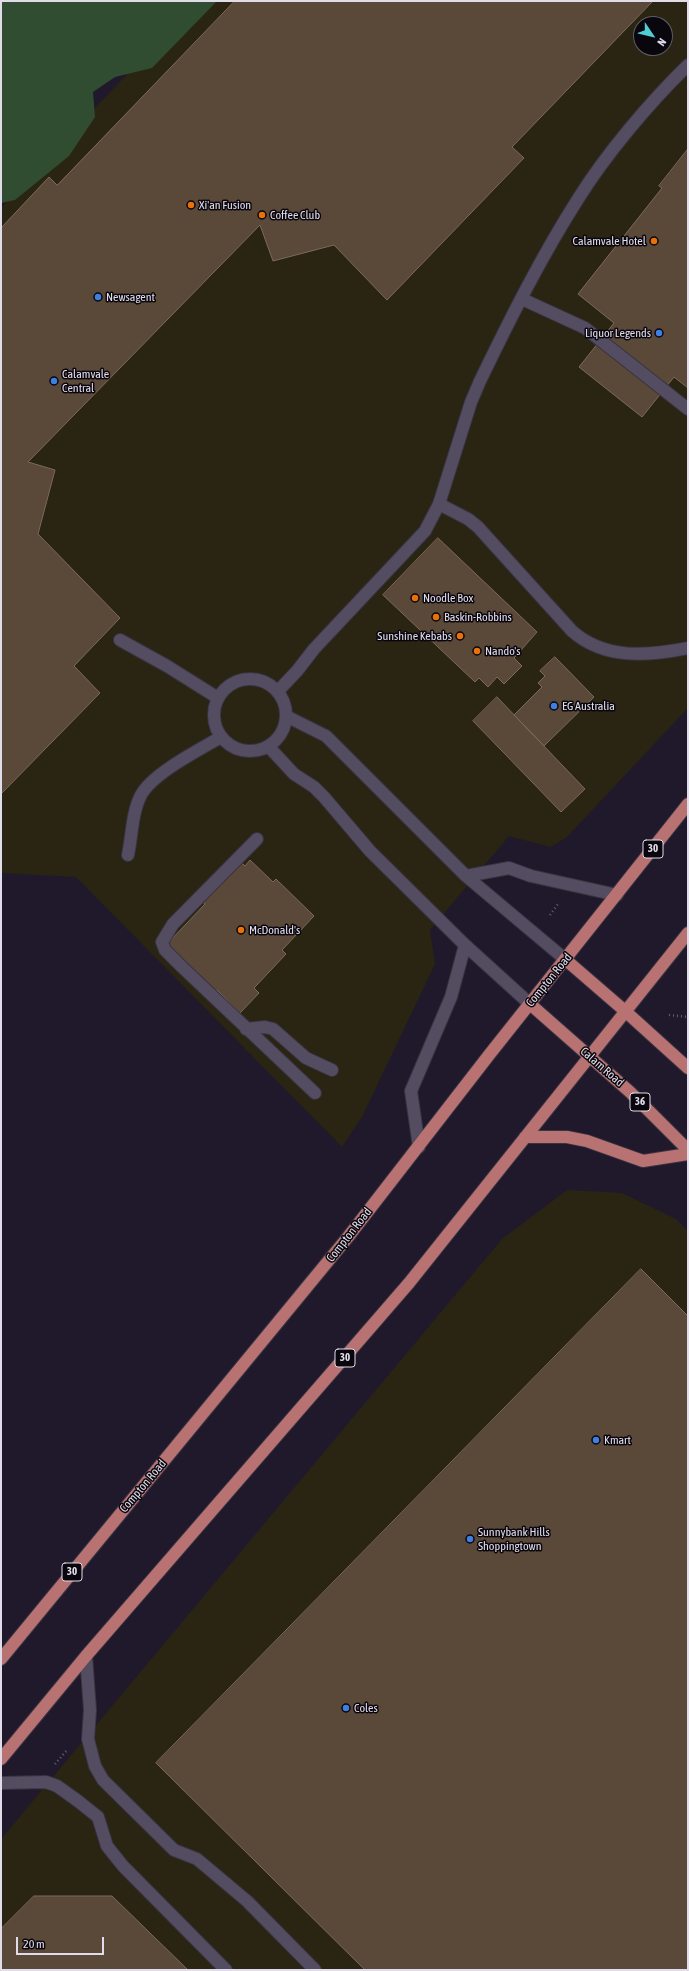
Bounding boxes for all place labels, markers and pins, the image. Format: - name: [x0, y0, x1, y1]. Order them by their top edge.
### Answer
- place label: Xi'an Fusion: [199, 198, 251, 212]
- marker: Xi'an Fusion: [186, 200, 196, 210]
- place label: Coffee Club: [270, 208, 320, 222]
- marker: Coffee Club: [257, 210, 267, 220]
- place label: Calamvale Hotel: [572, 234, 646, 248]
- marker: Calamvale Hotel: [649, 236, 659, 246]
- place label: Newsagent: [106, 290, 155, 304]
- marker: Newsagent: [93, 292, 103, 302]
- place label: Liquor Legends: [585, 326, 651, 340]
- marker: Liquor Legends: [654, 328, 664, 338]
- place label: Calamvale Central: [62, 367, 109, 395]
- marker: Calamvale Central: [49, 376, 59, 386]
- place label: Noodle Box: [423, 591, 473, 605]
- marker: Noodle Box: [410, 593, 420, 603]
- place label: Baskin-Robbins: [444, 610, 512, 624]
- marker: Baskin-Robbins: [431, 612, 441, 622]
- place label: Sunshine Kebabs: [377, 629, 452, 643]
- marker: Sunshine Kebabs: [455, 631, 465, 641]
- place label: Nando's: [485, 644, 521, 658]
- marker: Nando's: [472, 646, 482, 656]
- place label: EG Australia: [562, 699, 615, 713]
- marker: EG Australia: [549, 701, 559, 711]
- place label: McDonald's: [249, 923, 300, 937]
- marker: McDonald's: [236, 925, 246, 935]
- place label: Kmart: [604, 1433, 631, 1447]
- marker: Kmart: [591, 1435, 601, 1445]
- place label: Sunnybank Hills Shoppingtown: [478, 1525, 550, 1553]
- marker: Sunnybank Hills Shoppingtown: [465, 1534, 475, 1544]
- place label: Coles: [354, 1701, 378, 1715]
- marker: Coles: [341, 1703, 351, 1713]

